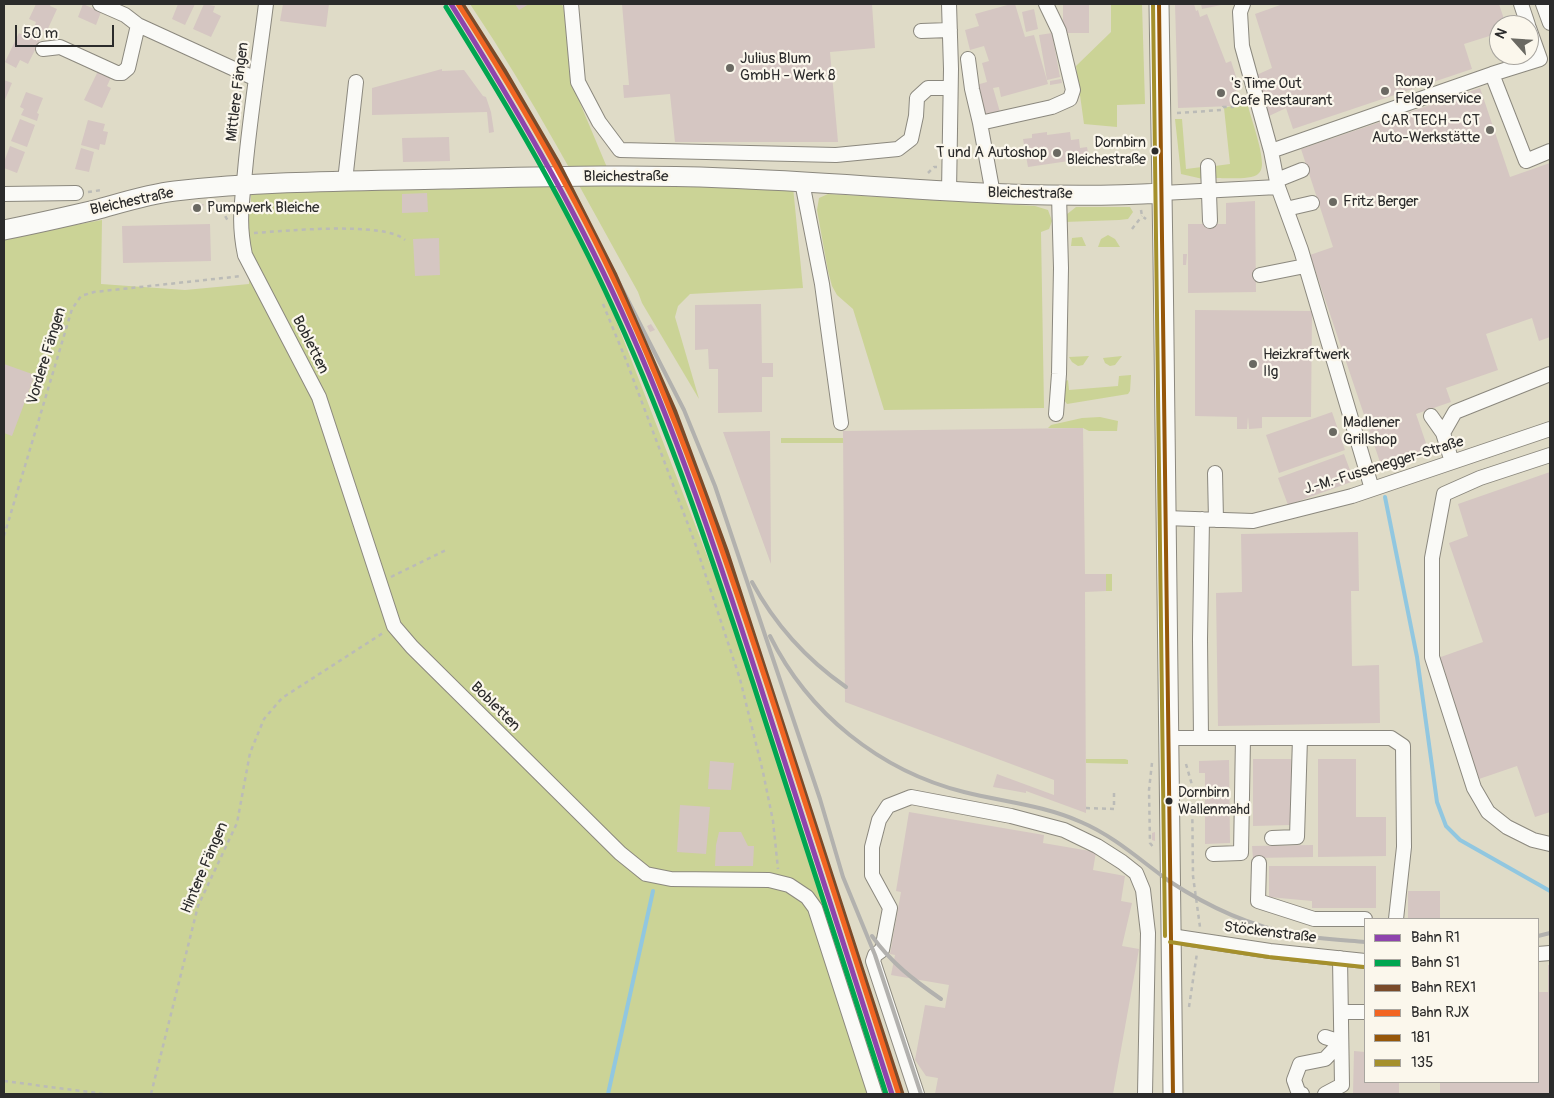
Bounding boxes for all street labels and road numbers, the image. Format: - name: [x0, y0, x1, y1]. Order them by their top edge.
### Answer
- street label: Mittlere Fängen: [223, 41, 253, 143]
- street label: Bleichestraße: [584, 168, 668, 186]
- street label: Bleichestraße: [89, 184, 175, 220]
- street label: Bleichestraße: [987, 184, 1073, 204]
- street label: Vordere Fängen: [24, 305, 70, 407]
- street label: Bobletten: [288, 313, 332, 377]
- street label: J.-M.-Fussenegger-Straße: [1302, 433, 1466, 499]
- street label: Bobletten: [467, 679, 523, 735]
- street label: Hintere Fängen: [178, 820, 232, 916]
- street label: Stöckenstraße: [1223, 918, 1317, 948]

